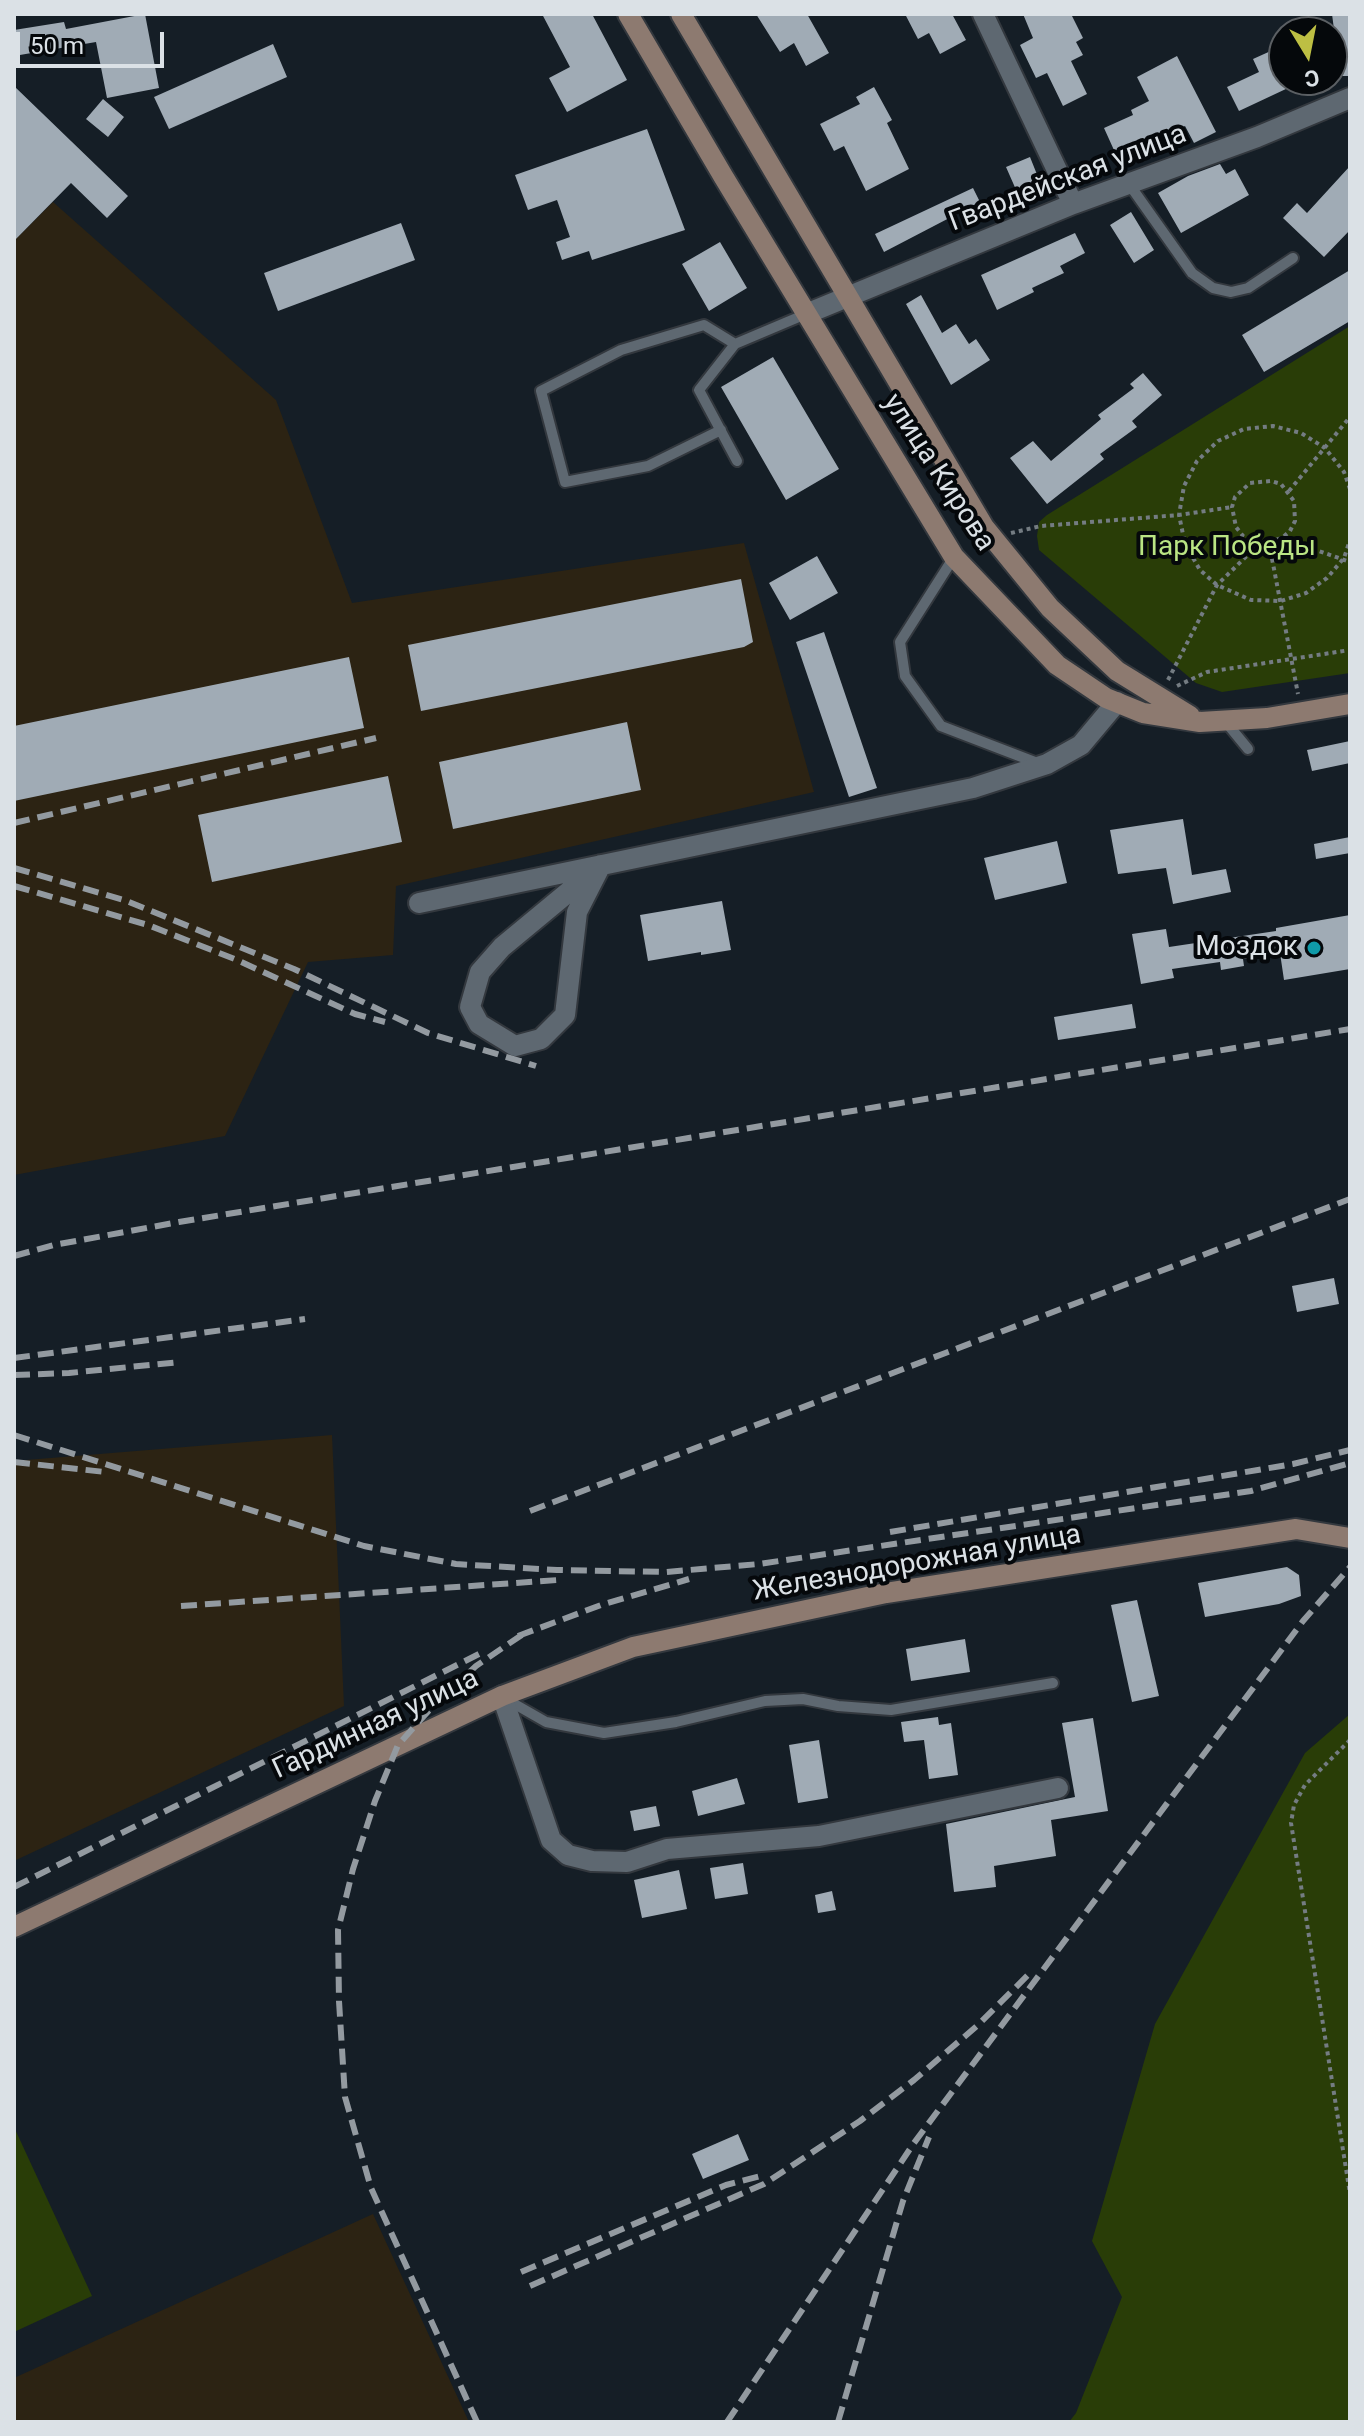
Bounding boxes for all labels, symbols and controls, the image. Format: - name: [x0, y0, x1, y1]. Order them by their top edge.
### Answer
- scale bar: [20, 16, 168, 66]
- north arrow: [1268, 16, 1348, 96]
- text: 50 m: [30, 32, 84, 60]
- text: С: [1303, 65, 1321, 92]
- street label: Гвардейская улица: [944, 118, 1192, 240]
- street label: улица Кирова: [875, 388, 1001, 558]
- park label: Парк Победы: [1138, 531, 1316, 565]
- place label: Моздок: [1195, 931, 1298, 965]
- marker: Моздок: [1305, 939, 1323, 957]
- street label: Железнодорожная улица: [750, 1519, 1084, 1609]
- street label: Гардинная улица: [268, 1663, 484, 1787]

